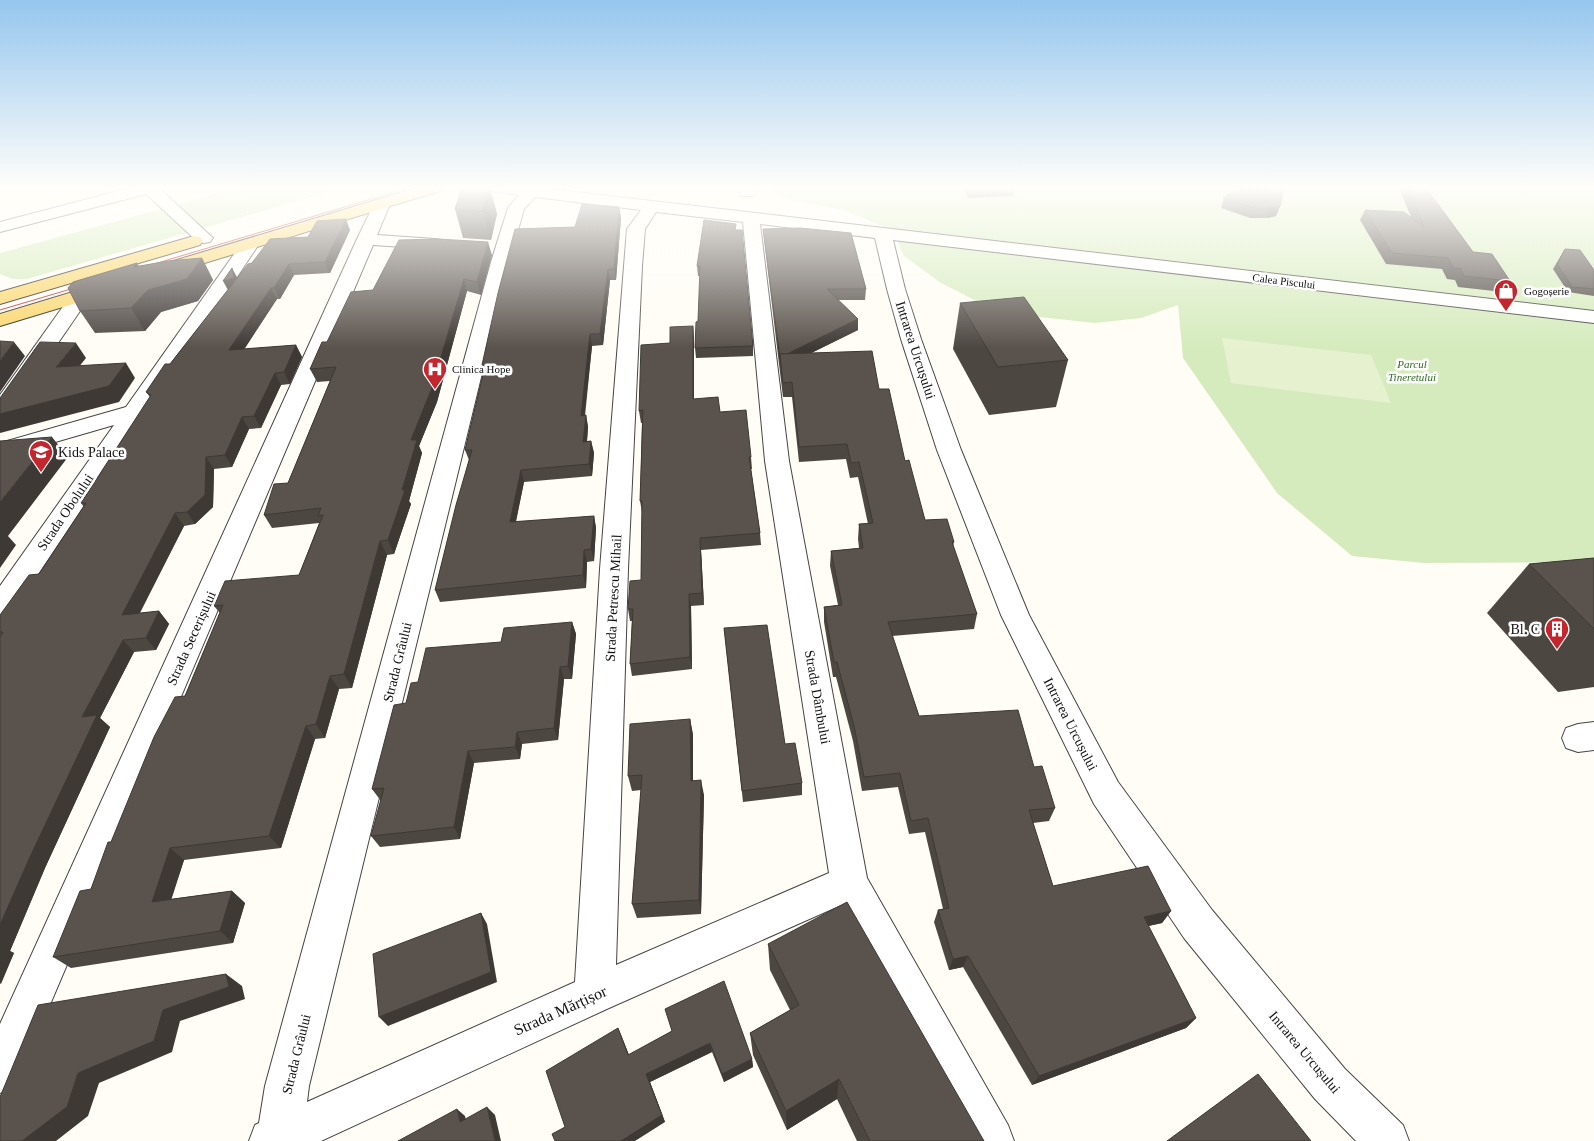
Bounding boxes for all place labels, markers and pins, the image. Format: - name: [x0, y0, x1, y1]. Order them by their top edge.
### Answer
- shop icon: Gogoșerie: [1493, 278, 1519, 312]
- place label: Gogoșerie: [1524, 285, 1569, 297]
- hospital icon: Clinica Hope: [422, 356, 448, 390]
- place label: Clinica Hope: [452, 363, 510, 375]
- school or university icon: Kids Palace: [28, 439, 54, 473]
- place label: Kids Palace: [58, 445, 124, 460]
- building icon: Bl. C: [1544, 616, 1570, 650]
- place label: Bl. C: [1510, 622, 1540, 637]

